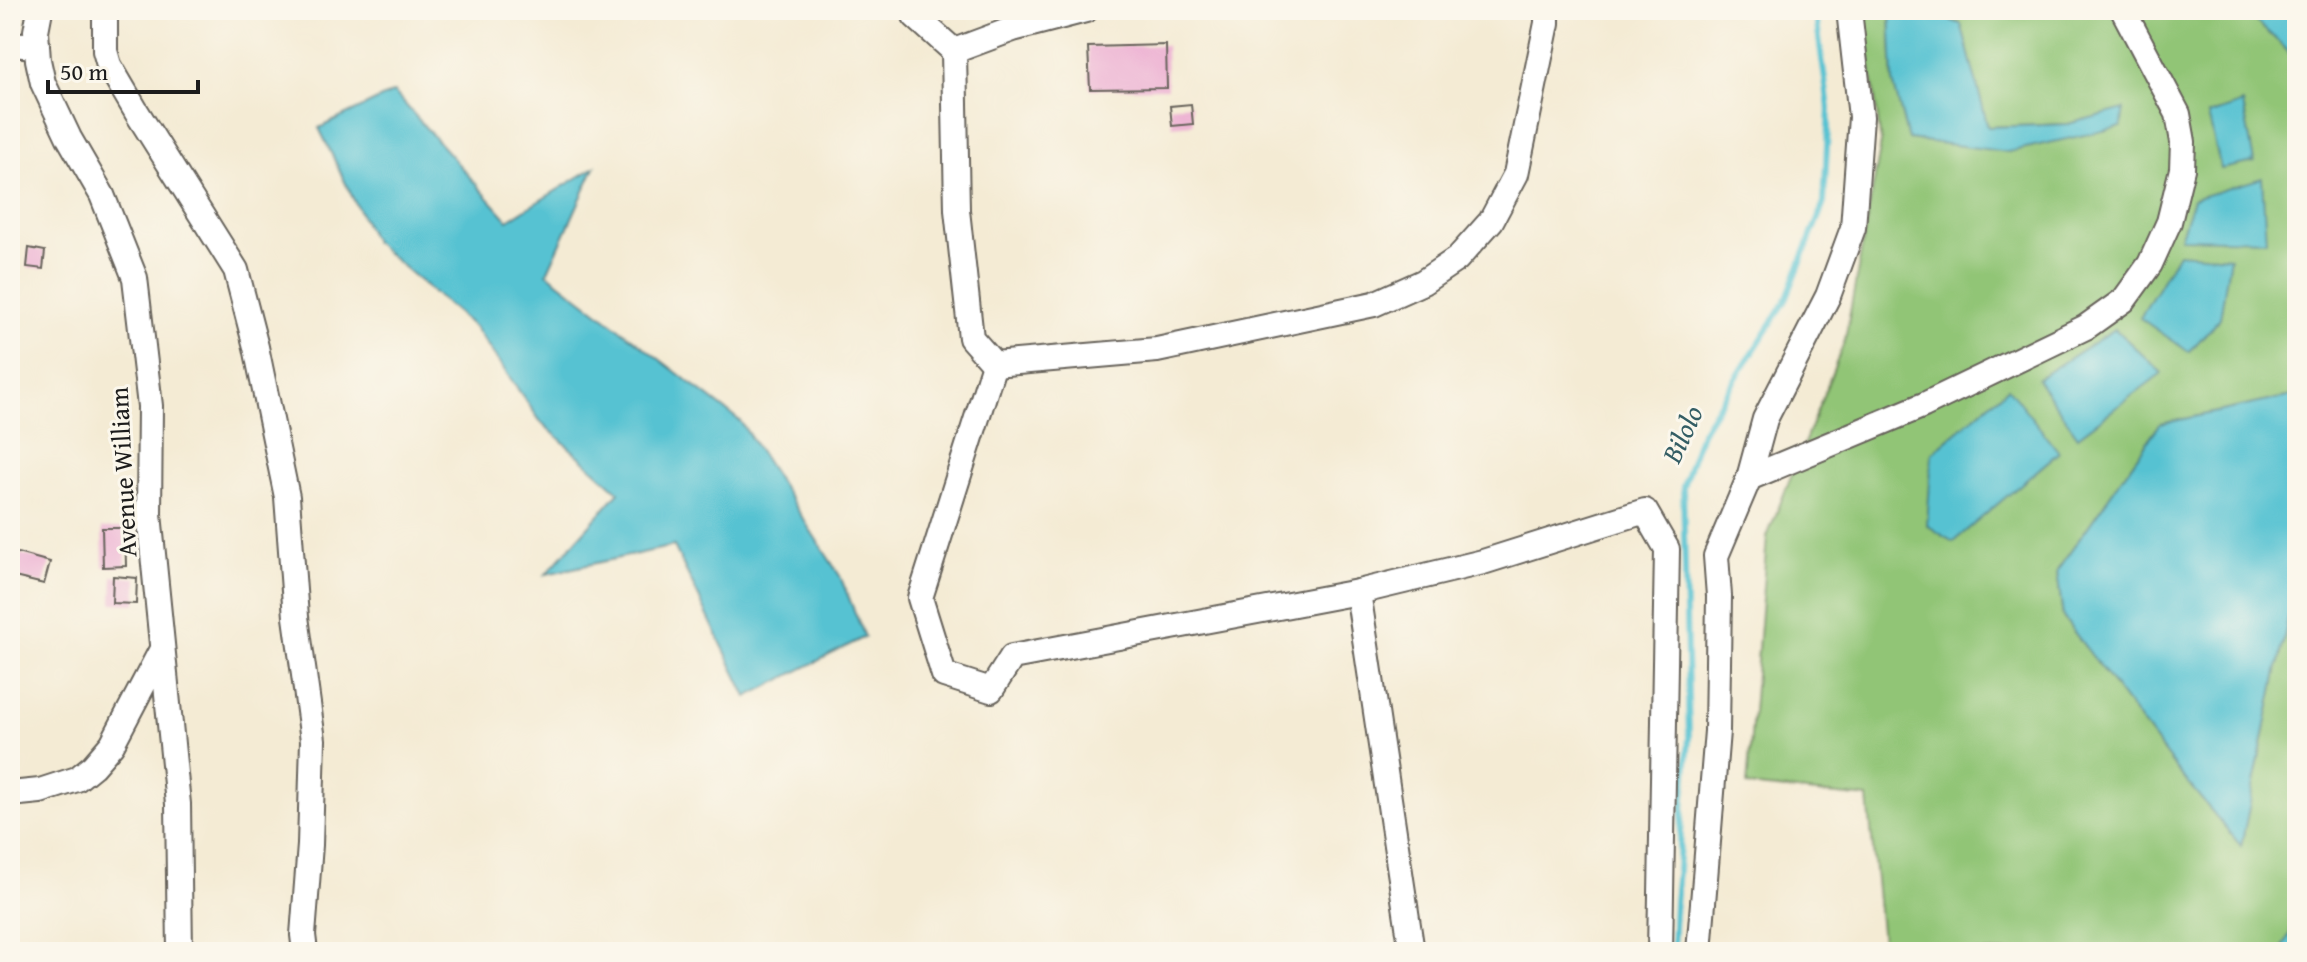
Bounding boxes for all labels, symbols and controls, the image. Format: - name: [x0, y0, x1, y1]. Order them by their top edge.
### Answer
- scale bar: [48, 44, 198, 94]
- text: 50 m: [60, 54, 108, 89]
- street label: Avenue William: [99, 386, 146, 558]
- water label: Bilolo: [1650, 398, 1713, 470]

